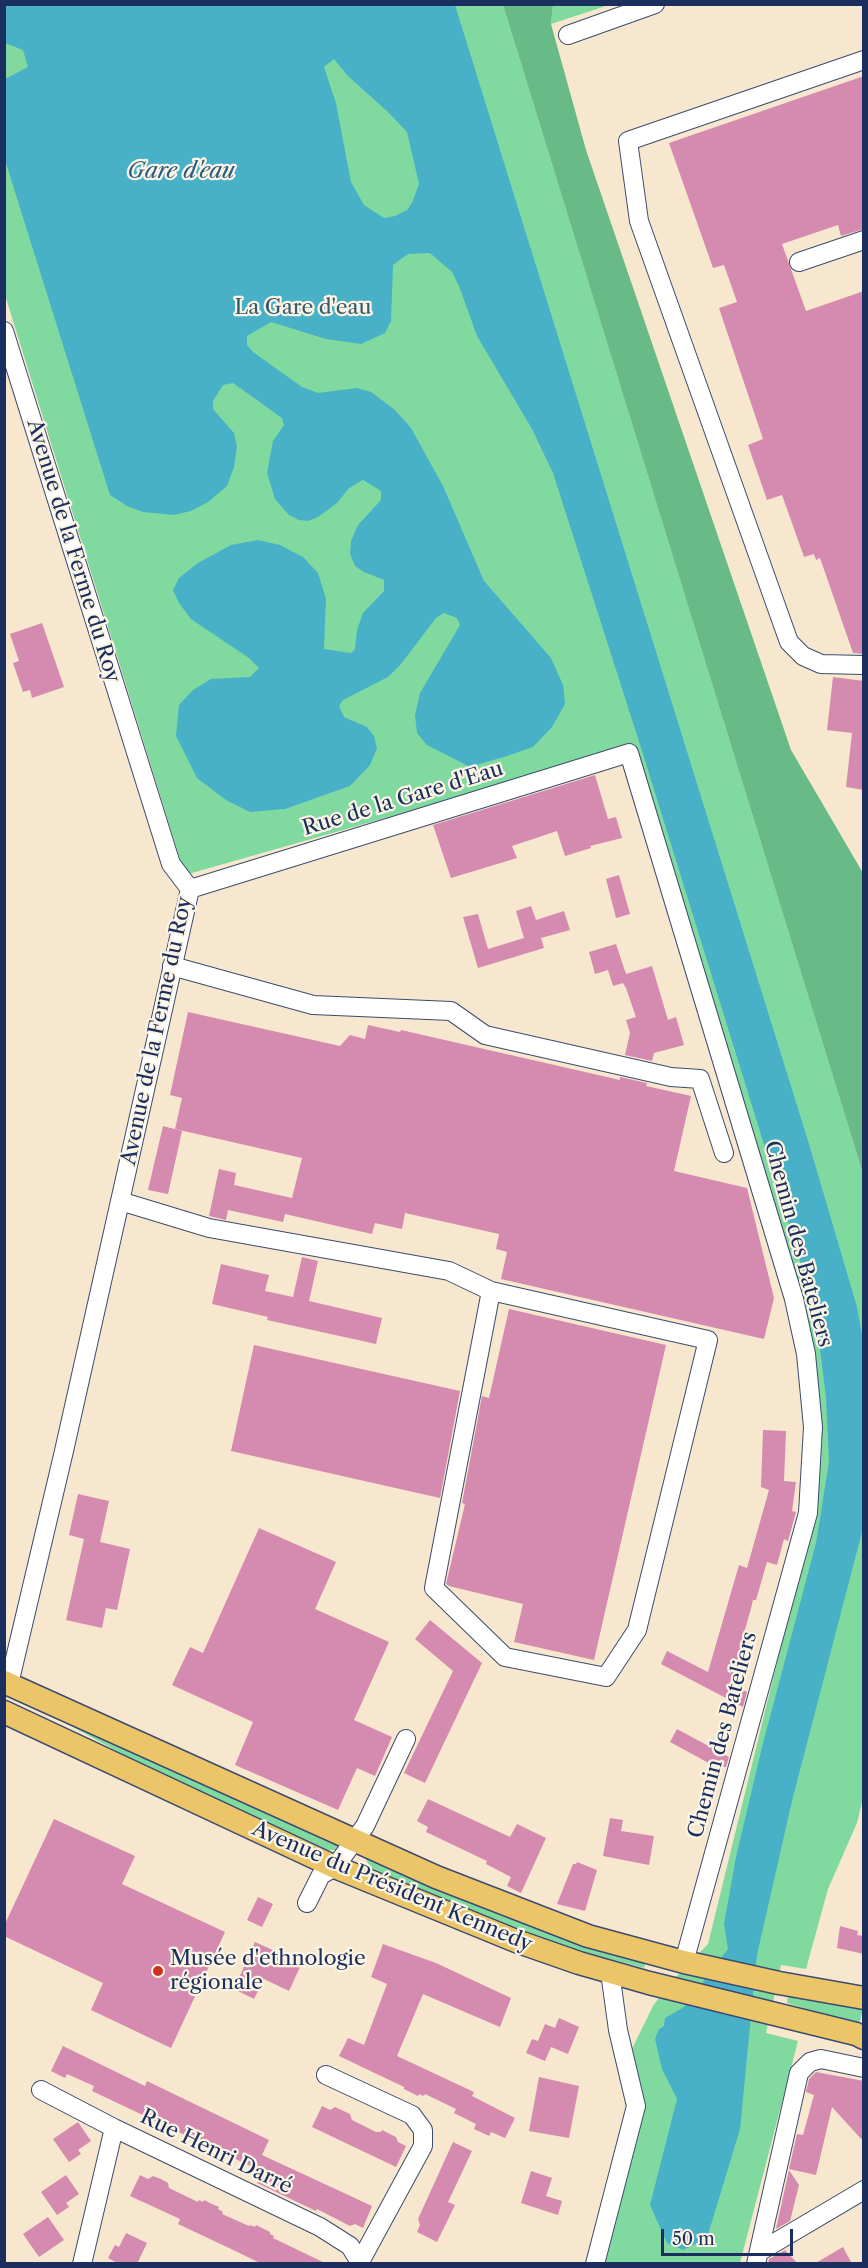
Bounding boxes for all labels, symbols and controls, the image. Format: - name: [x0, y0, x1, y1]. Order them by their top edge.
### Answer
- water label: Gare d'eau: [127, 159, 235, 185]
- park label: La Gare d'eau: [234, 295, 372, 321]
- street label: Avenue de la Ferme du Roy: [21, 416, 125, 686]
- street label: Rue de la Gare d'Eau: [300, 756, 506, 842]
- street label: Avenue de la Ferme du Roy: [116, 894, 198, 1168]
- street label: Chemin des Bateliers: [758, 1138, 838, 1350]
- street label: Chemin des Bateliers: [683, 1629, 763, 1841]
- street label: Avenue du Président Kennedy: [248, 1816, 536, 1958]
- place label: Musée d'ethnologie régionale: [170, 1946, 366, 1996]
- marker: Musée d'ethnologie régionale: [151, 1964, 165, 1978]
- street label: Rue Henri Darré: [136, 2104, 296, 2200]
- scale bar: [664, 2217, 796, 2255]
- text: 50 m: [672, 2228, 715, 2250]

